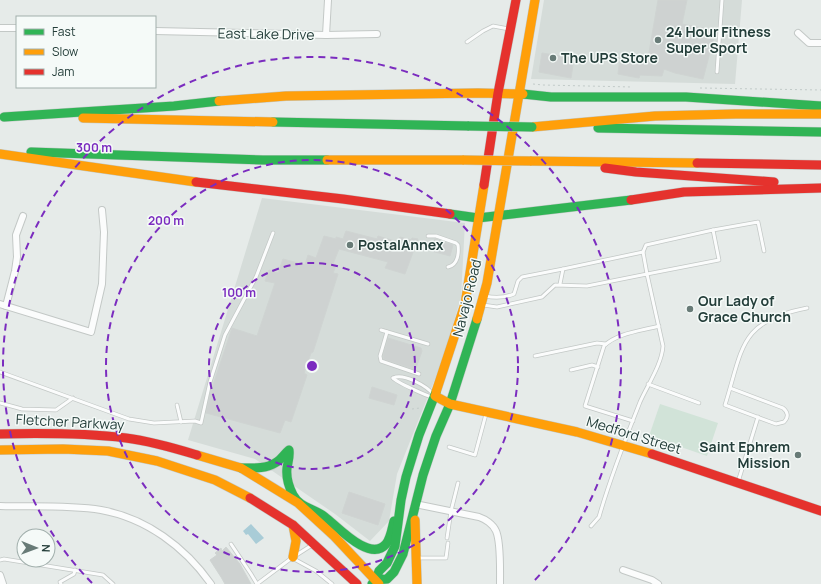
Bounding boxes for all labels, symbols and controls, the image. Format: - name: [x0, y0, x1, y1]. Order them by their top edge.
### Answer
- legend: [16, 16, 156, 88]
- place label: 24 Hour Fitness Super Sport: [666, 22, 771, 57]
- text: Fast: [52, 23, 76, 40]
- street label: East Lake Drive: [217, 23, 315, 44]
- marker: 24 Hour Fitness Super Sport: [653, 35, 663, 45]
- text: Slow: [52, 43, 78, 60]
- place label: The UPS Store: [561, 48, 658, 67]
- marker: The UPS Store: [548, 53, 558, 63]
- text: Jam: [52, 63, 74, 80]
- text: 300 m: [76, 139, 112, 156]
- text: 200 m: [148, 212, 184, 229]
- place label: PostalAnnex: [358, 235, 444, 254]
- marker: PostalAnnex: [345, 240, 355, 250]
- street label: Navajo Road: [448, 257, 485, 339]
- text: 100 m: [222, 284, 256, 301]
- place label: Our Lady of Grace Church: [698, 291, 791, 326]
- marker: Our Lady of Grace Church: [685, 304, 695, 314]
- centre of rings: [305, 359, 319, 373]
- street label: Fletcher Parkway: [15, 409, 126, 434]
- street label: Medford Street: [584, 411, 684, 458]
- place label: Saint Ephrem Mission: [699, 437, 790, 472]
- marker: Saint Ephrem Mission: [793, 450, 803, 460]
- north arrow: [16, 528, 56, 568]
- text: N: [39, 544, 54, 552]

